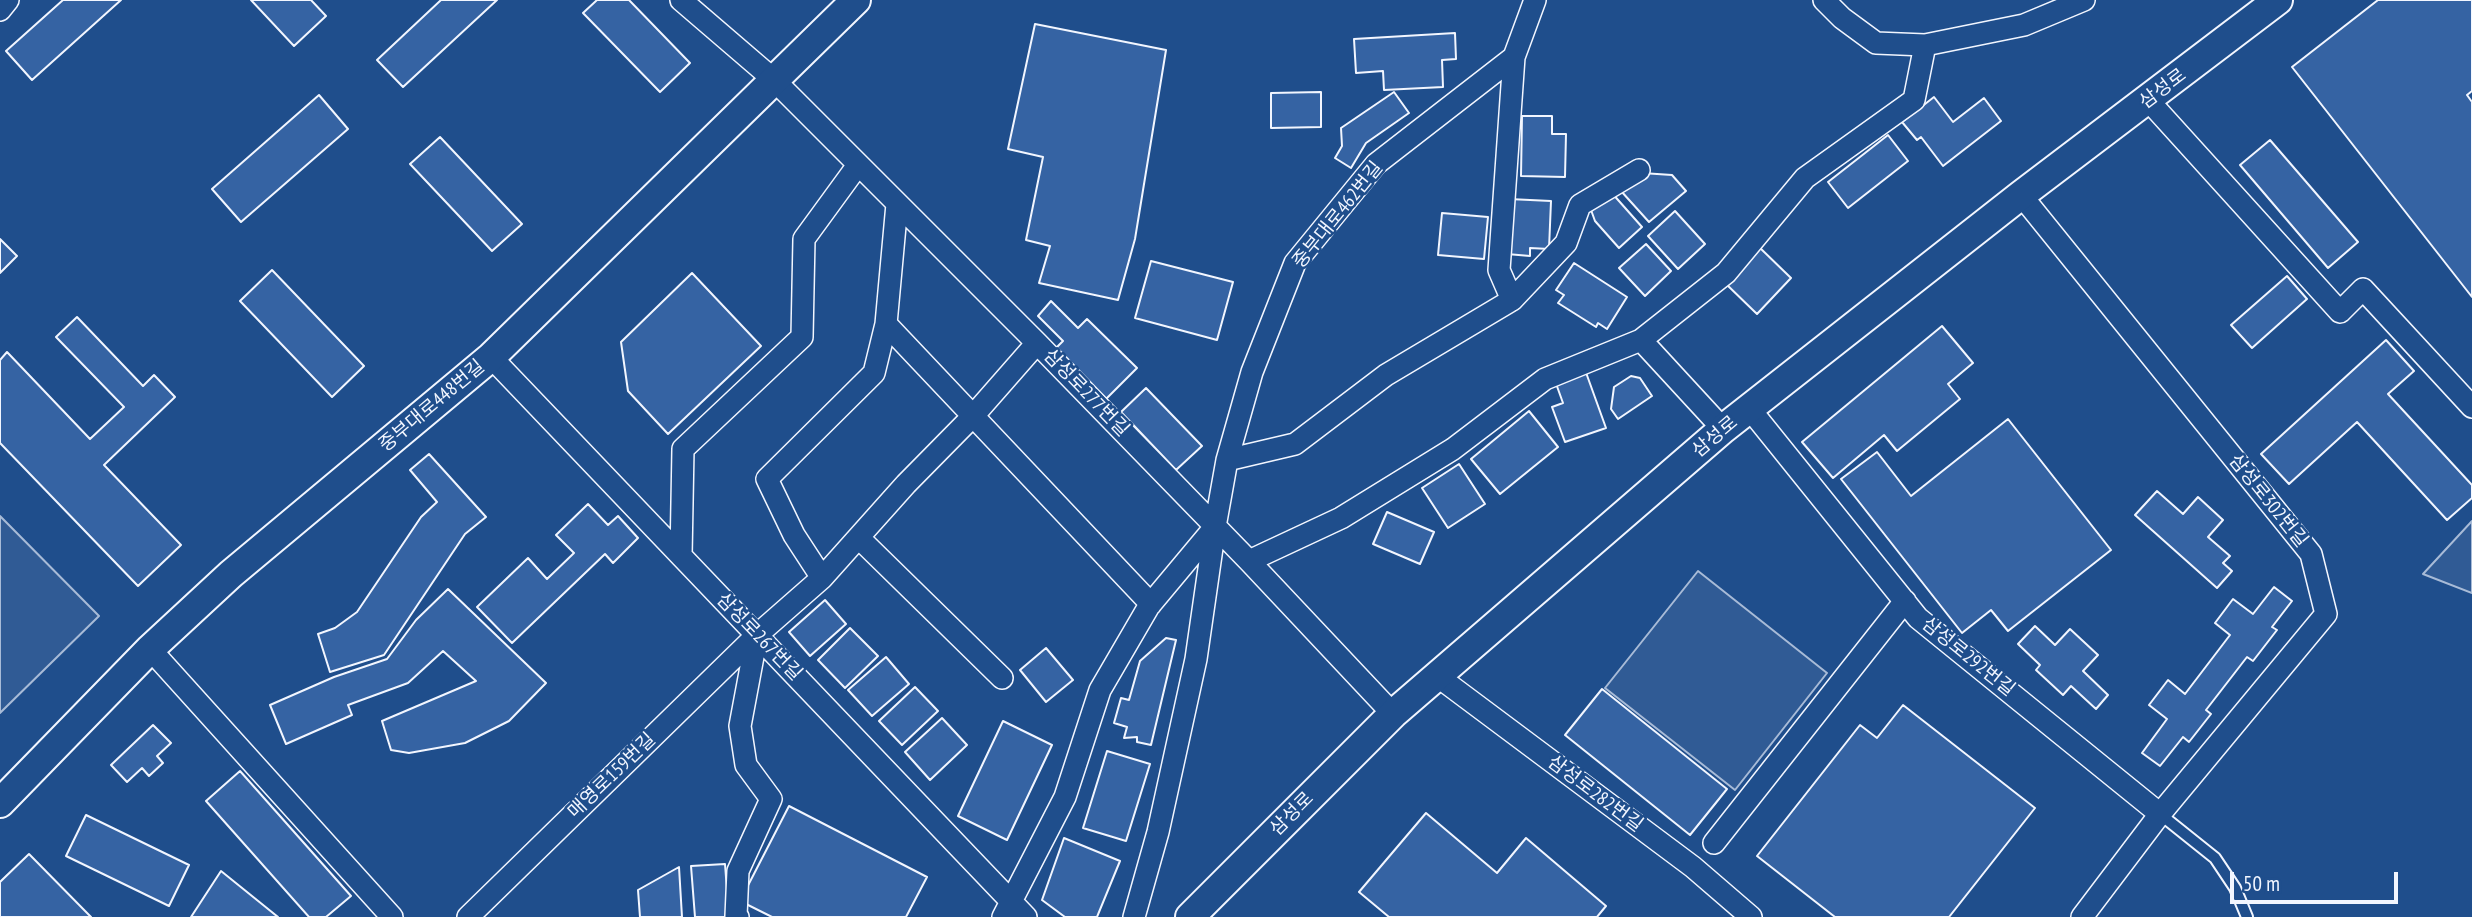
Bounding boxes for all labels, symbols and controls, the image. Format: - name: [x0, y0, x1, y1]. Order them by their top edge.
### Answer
- street label: 삼성로: [2135, 64, 2191, 114]
- street label: 중부대로462번길: [1288, 157, 1388, 273]
- street label: 삼성로277번길: [1039, 344, 1133, 442]
- street label: 중부대로448번길: [375, 355, 489, 457]
- street label: 삼성로: [1688, 411, 1742, 463]
- street label: 삼성로302번길: [2224, 450, 2312, 552]
- street label: 삼성로267번길: [712, 588, 806, 686]
- street label: 삼성로292번길: [1917, 613, 2019, 701]
- street label: 매영로159번길: [563, 729, 661, 823]
- street label: 삼성로282번길: [1543, 751, 1647, 837]
- street label: 삼성로: [1265, 787, 1319, 841]
- scale bar: [2234, 858, 2402, 902]
- text: 50 m: [2243, 870, 2280, 897]

